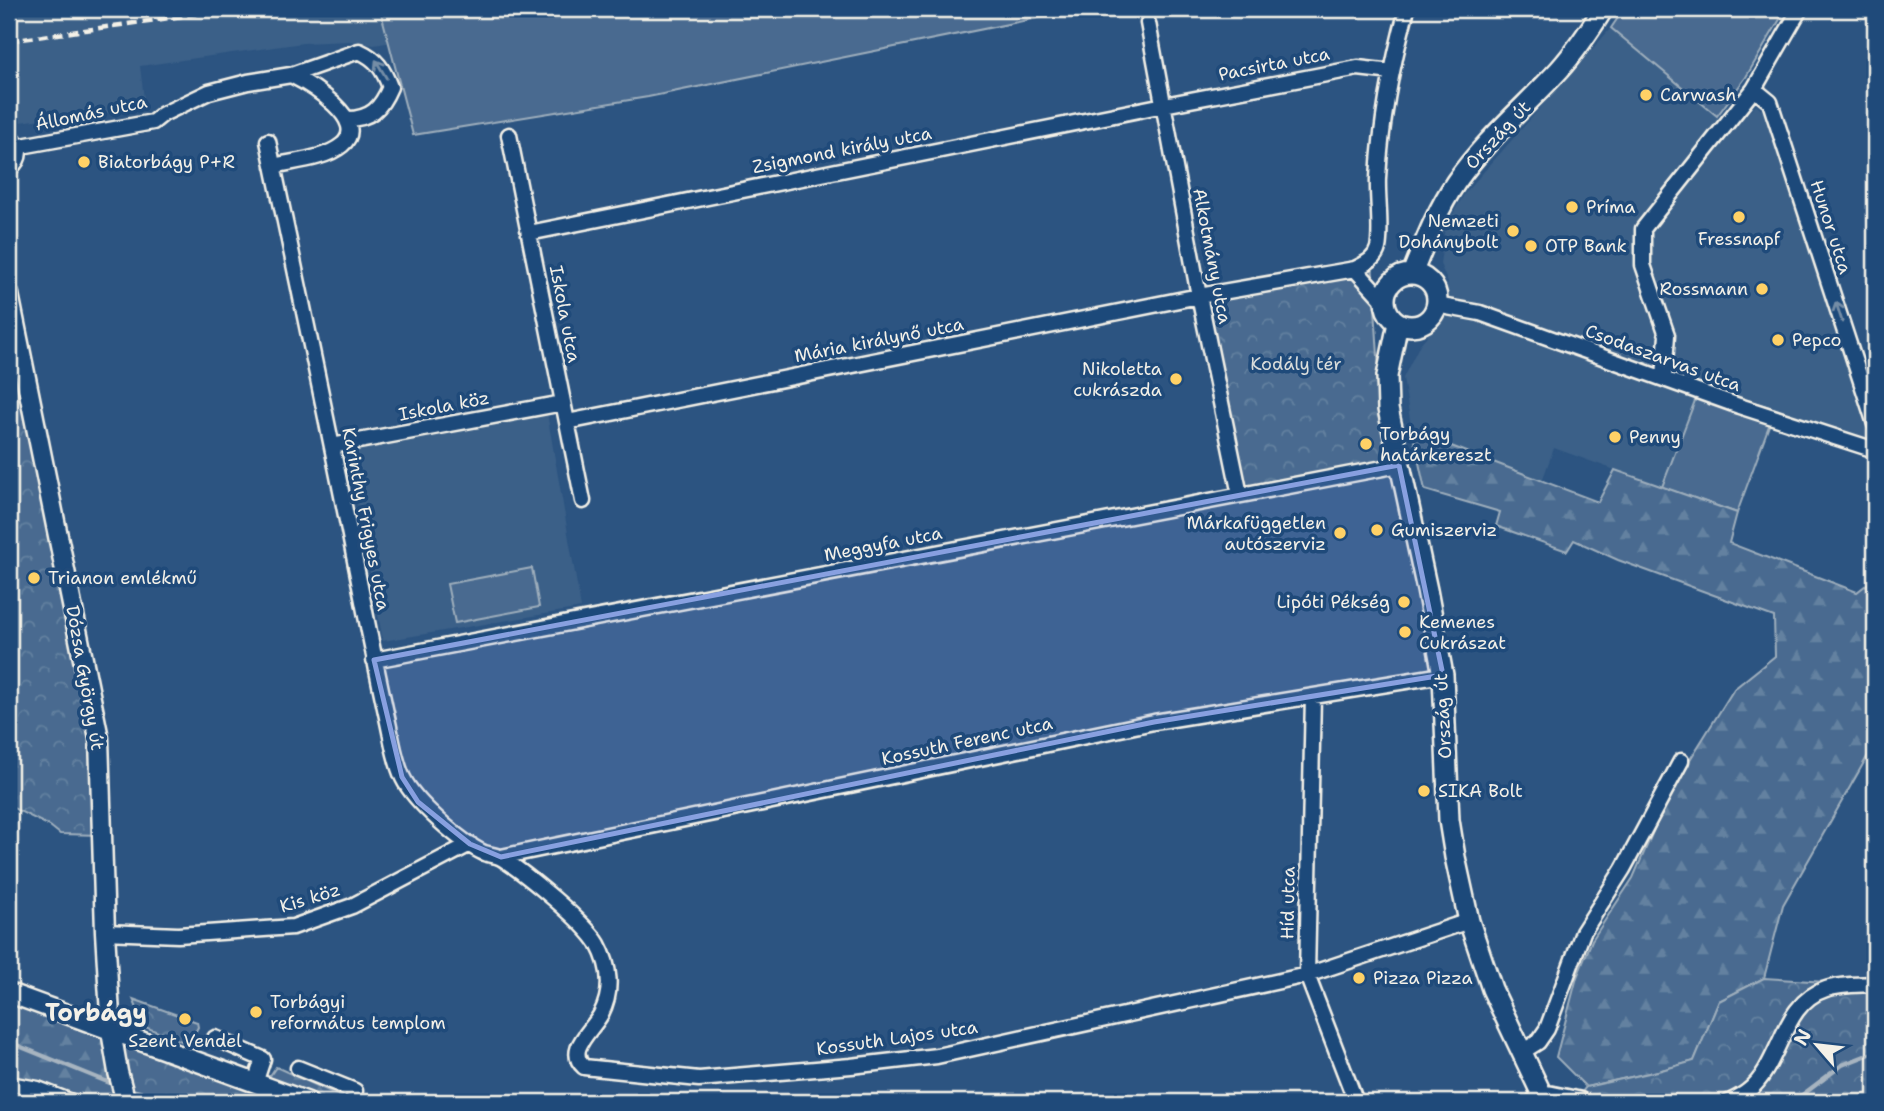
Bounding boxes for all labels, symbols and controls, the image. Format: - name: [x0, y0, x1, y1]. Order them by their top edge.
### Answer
- street label: Pacsirta utca: [1216, 41, 1332, 87]
- one-way arrow: [373, 60, 388, 79]
- place label: Carwash: [1660, 83, 1737, 107]
- marker: Carwash: [1638, 87, 1654, 103]
- street label: Állomás utca: [33, 89, 149, 137]
- street label: Ország út: [1460, 95, 1536, 175]
- street label: Zsigmond király utca: [750, 121, 934, 179]
- place label: Biatorbágy P+R: [98, 150, 235, 174]
- marker: Biatorbágy P+R: [76, 154, 92, 170]
- street label: Hunor utca: [1805, 177, 1857, 277]
- street label: Alkotmány utca: [1187, 186, 1237, 326]
- place label: Príma: [1586, 195, 1636, 219]
- marker: Príma: [1564, 199, 1580, 215]
- place label: Nemzeti Dohánybolt: [1399, 209, 1499, 254]
- marker: Fressnapf: [1731, 209, 1747, 225]
- marker: Nemzeti Dohánybolt: [1505, 223, 1521, 239]
- place label: Fressnapf: [1698, 227, 1781, 251]
- place label: OTP Bank: [1545, 234, 1627, 258]
- marker: OTP Bank: [1523, 238, 1539, 254]
- street label: Iskola utca: [544, 263, 586, 365]
- place label: Rossmann: [1660, 277, 1748, 301]
- marker: Rossmann: [1754, 281, 1770, 297]
- one-way arrow: [1831, 302, 1844, 324]
- street label: Mária királynő utca: [792, 312, 966, 368]
- street label: Csodaszarvas utca: [1582, 319, 1744, 397]
- place label: Pepco: [1792, 328, 1842, 352]
- marker: Pepco: [1770, 332, 1786, 348]
- park label: Kodály tér: [1250, 352, 1342, 376]
- place label: Nikoletta cukrászda: [1073, 357, 1162, 402]
- marker: Nikoletta cukrászda: [1168, 371, 1184, 387]
- street label: Iskola köz: [397, 385, 491, 427]
- place label: Torbágy határkereszt: [1380, 422, 1492, 467]
- street label: Karinthy Frigyes utca: [336, 425, 396, 613]
- place label: Penny: [1629, 425, 1681, 449]
- marker: Penny: [1607, 429, 1623, 445]
- marker: Torbágy határkereszt: [1358, 436, 1374, 452]
- place label: Márkafüggetlen autószerviz: [1187, 511, 1326, 556]
- place label: Gumiszerviz: [1391, 518, 1497, 542]
- street label: Meggyfa utca: [822, 521, 944, 567]
- marker: Gumiszerviz: [1369, 522, 1385, 538]
- marker: Márkafüggetlen autószerviz: [1332, 525, 1348, 541]
- place label: Trianon emlékmű: [48, 566, 197, 590]
- marker: Trianon emlékmű: [26, 570, 42, 586]
- place label: Lipóti Pékség: [1276, 590, 1390, 614]
- marker: Lipóti Pékség: [1396, 594, 1412, 610]
- street label: Dózsa György út: [60, 604, 110, 752]
- place label: Kemenes Cukrászat: [1419, 610, 1506, 655]
- marker: Kemenes Cukrászat: [1397, 624, 1413, 640]
- street label: Ország út: [1429, 672, 1457, 760]
- street label: Kossuth Ferenc utca: [879, 711, 1055, 771]
- place label: SIKA Bolt: [1438, 779, 1523, 803]
- marker: SIKA Bolt: [1416, 783, 1432, 799]
- street label: Híd utca: [1275, 866, 1301, 940]
- street label: Kis köz: [277, 877, 343, 919]
- place label: Pizza Pizza: [1373, 966, 1473, 990]
- marker: Pizza Pizza: [1351, 970, 1367, 986]
- place label: Torbágyi református templom: [270, 990, 446, 1035]
- district label: Torbágy: [45, 997, 147, 1029]
- marker: Torbágyi református templom: [248, 1004, 264, 1020]
- north arrow: [1783, 1010, 1853, 1080]
- marker: Szent Vendel: [177, 1011, 193, 1027]
- street label: Kossuth Lajos utca: [815, 1015, 979, 1061]
- text: N: [1788, 1025, 1817, 1050]
- place label: Szent Vendel: [128, 1029, 242, 1053]

